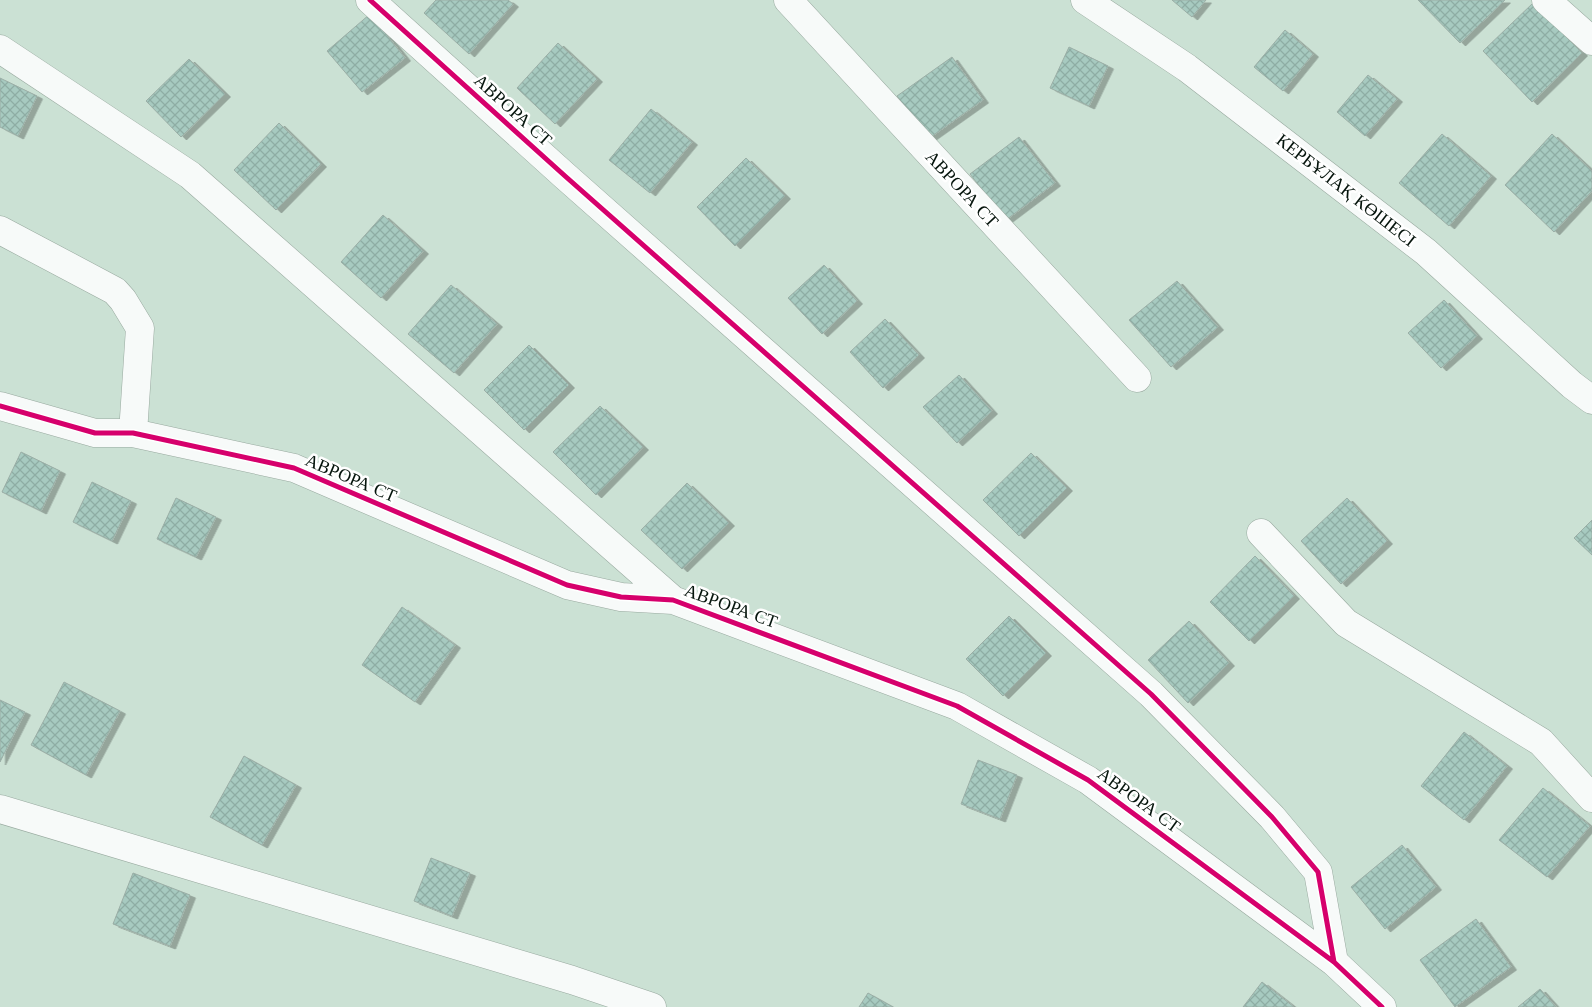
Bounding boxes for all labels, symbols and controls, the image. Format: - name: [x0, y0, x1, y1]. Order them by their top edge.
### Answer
- street label: АВРОРА СТ: [470, 69, 556, 151]
- street label: КЕРБҰЛАҚ КӨШЕСІ: [1272, 129, 1420, 251]
- street label: АВРОРА СТ: [921, 146, 1003, 232]
- street label: АВРОРА СТ: [302, 449, 400, 507]
- street label: АВРОРА СТ: [682, 579, 780, 633]
- street label: АВРОРА СТ: [1093, 763, 1185, 837]

